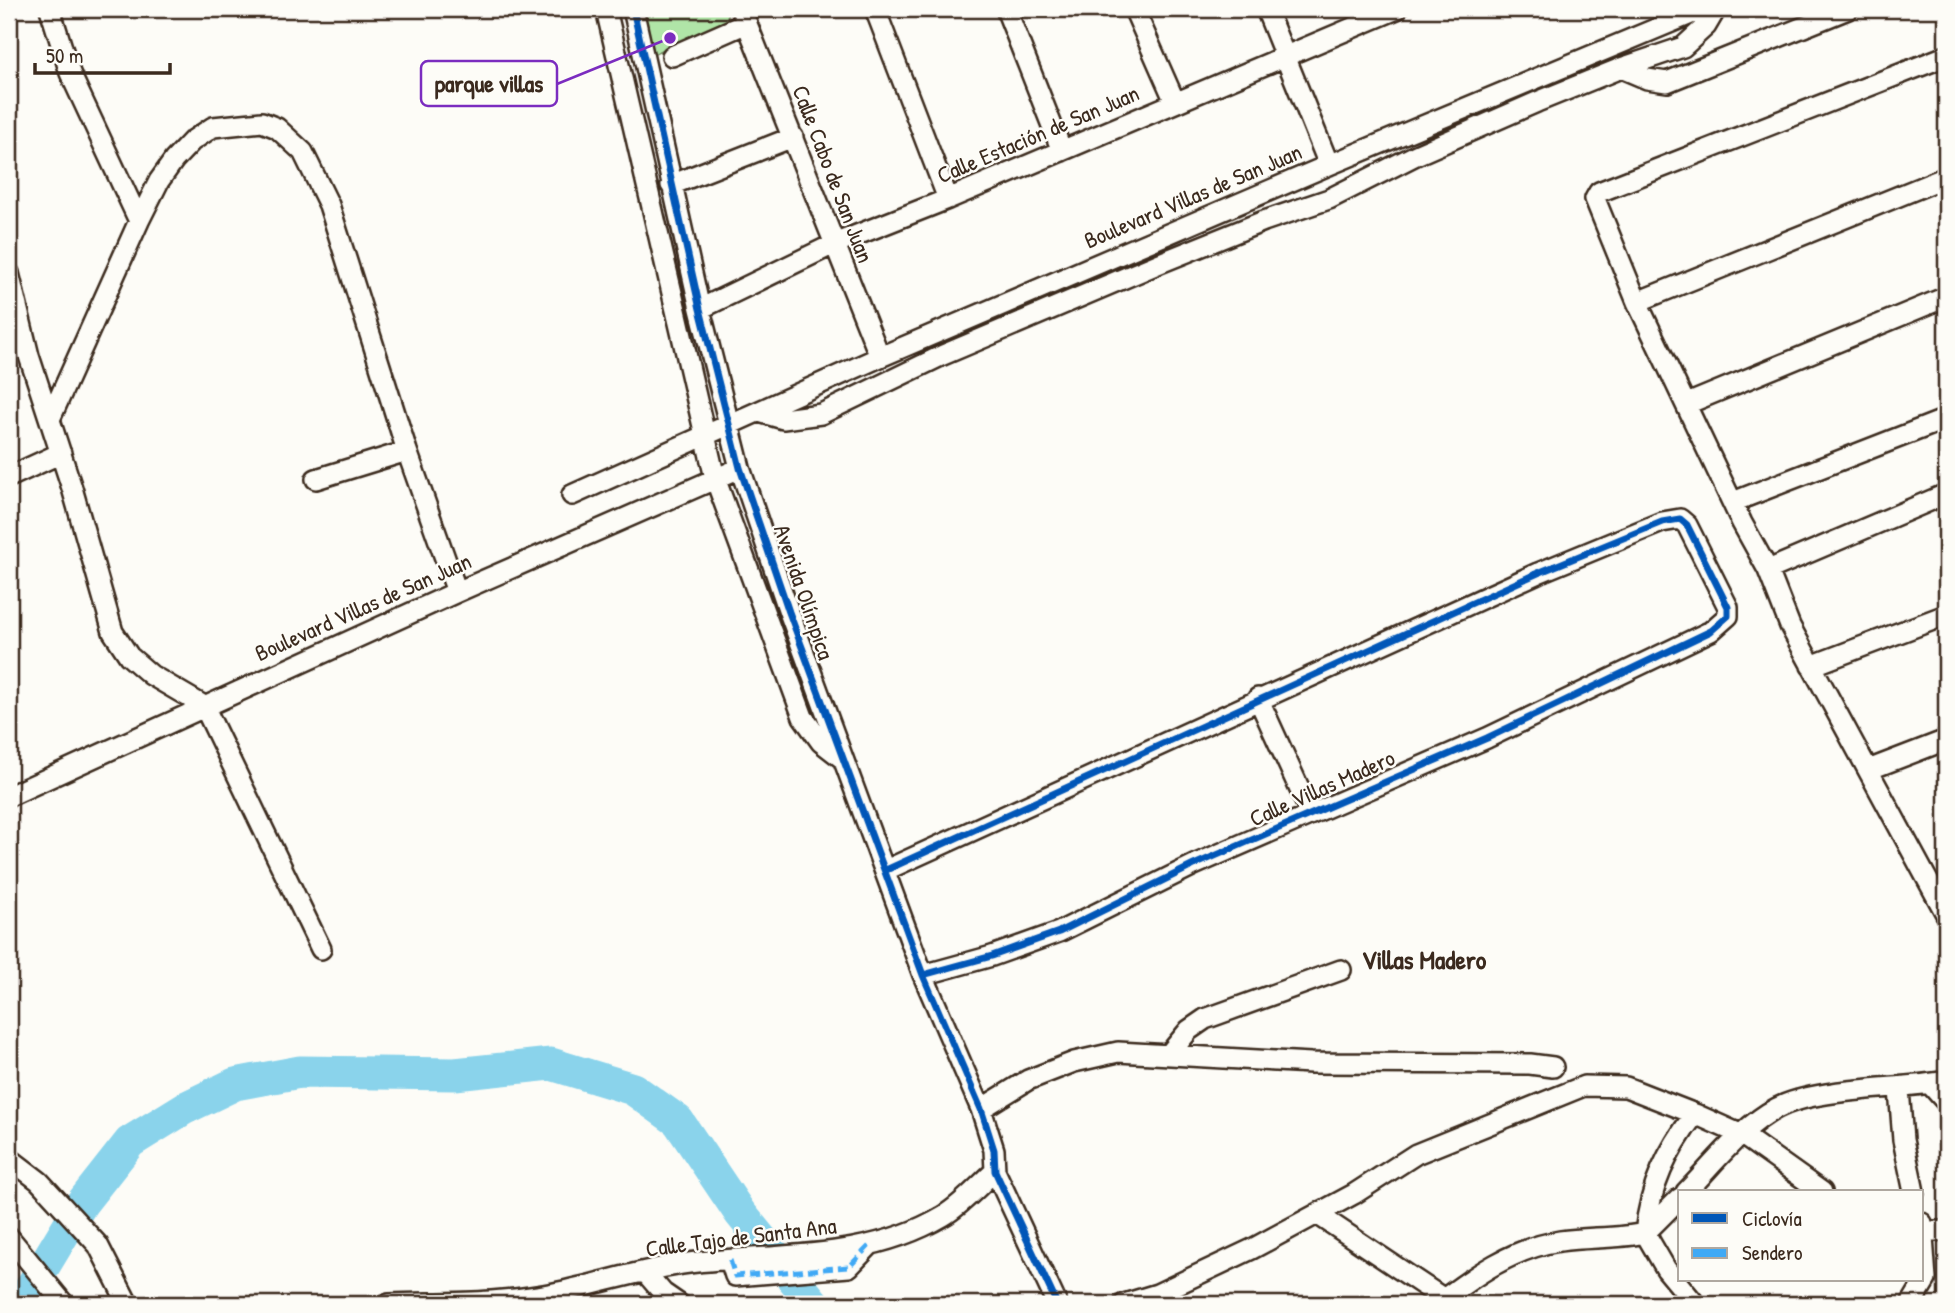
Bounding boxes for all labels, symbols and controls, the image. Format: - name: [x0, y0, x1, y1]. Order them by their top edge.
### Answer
- scale bar: [35, 32, 170, 76]
- text: 50 m: [46, 41, 83, 70]
- callout: parque villas: [421, 61, 557, 106]
- text: parque villas: [435, 67, 543, 100]
- street label: Calle Estación de San Juan: [932, 77, 1144, 190]
- street label: Calle Cabo de San Juan: [785, 81, 882, 267]
- street label: Boulevard Villas de San Juan: [1079, 136, 1306, 255]
- street label: Avenida Olímpica: [767, 520, 842, 664]
- street label: Boulevard Villas de San Juan: [250, 545, 476, 668]
- street label: Calle Villas Madero: [1244, 742, 1399, 833]
- district label: Villas Madero: [1362, 942, 1487, 977]
- legend: [1678, 1190, 1924, 1282]
- text: Ciclovía: [1742, 1204, 1802, 1233]
- street label: Calle Tajo de Santa Ana: [644, 1209, 838, 1264]
- text: Sendero: [1742, 1238, 1803, 1267]

